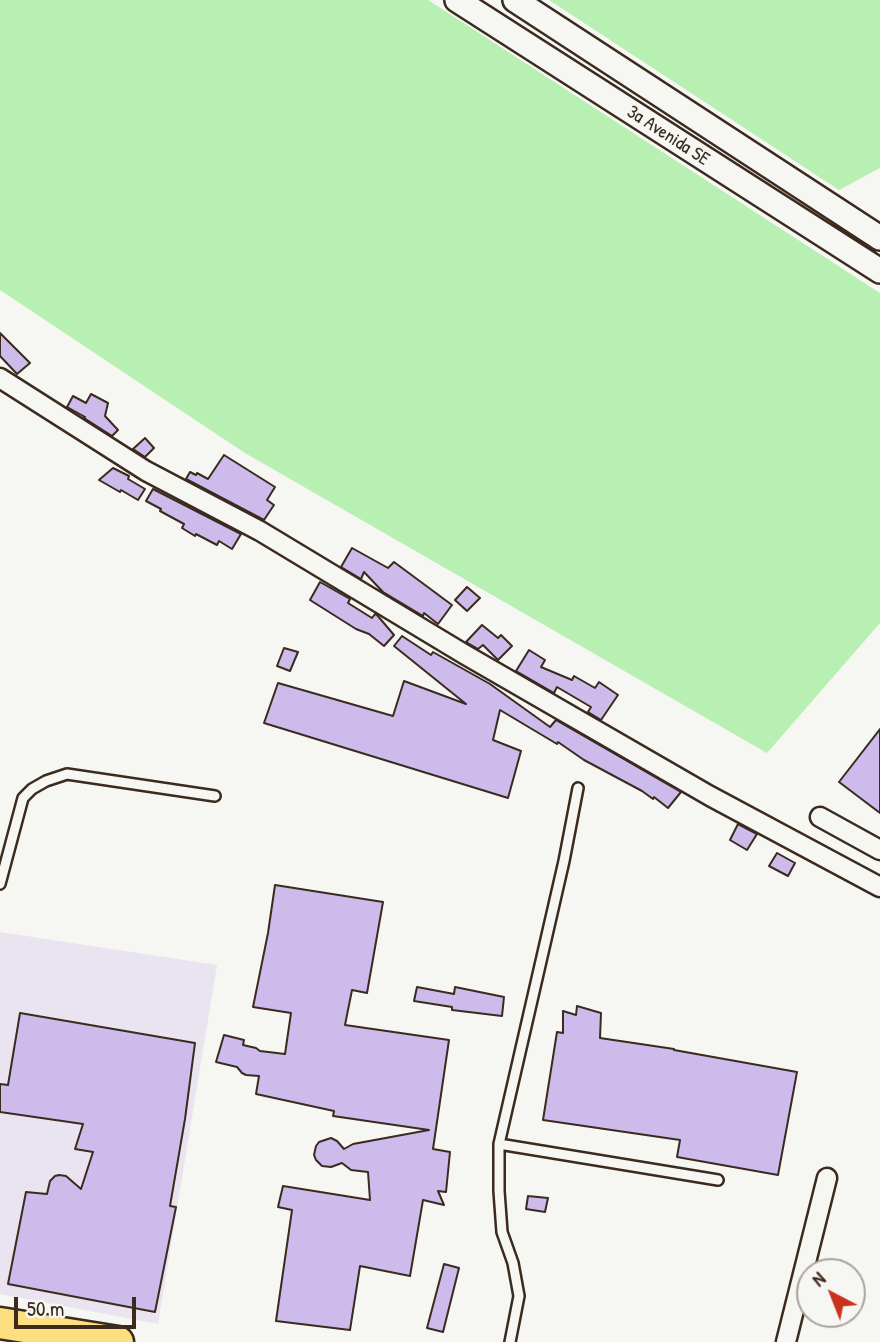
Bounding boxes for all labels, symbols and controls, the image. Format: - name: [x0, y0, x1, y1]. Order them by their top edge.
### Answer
- street label: 3a Avenida SE: [622, 101, 714, 171]
- north arrow: [796, 1258, 866, 1328]
- text: N: [806, 1266, 831, 1292]
- scale bar: [18, 1282, 140, 1326]
- text: 50 m: [27, 1294, 64, 1323]

